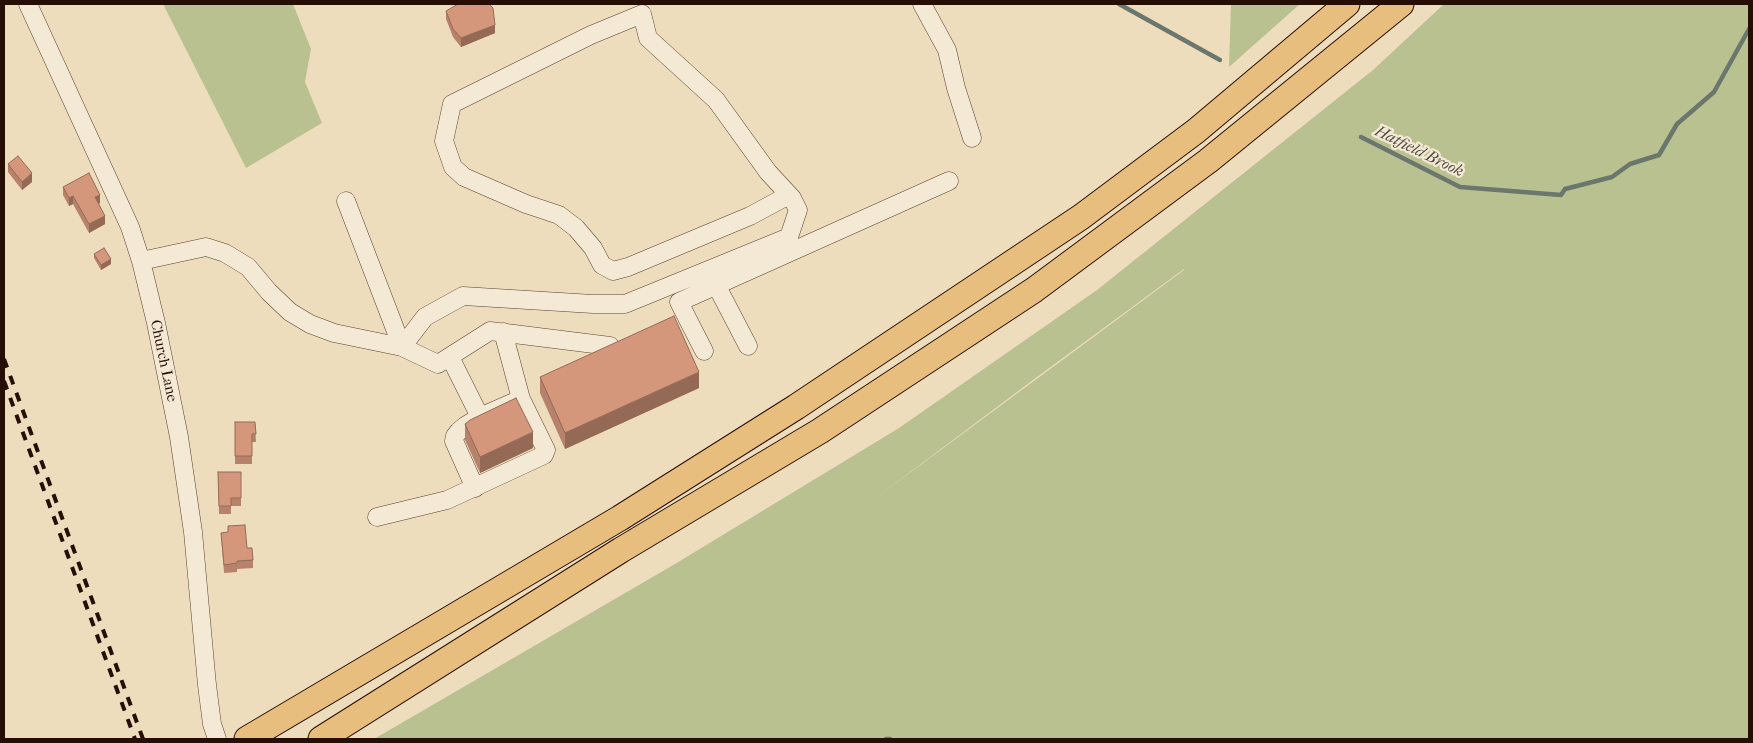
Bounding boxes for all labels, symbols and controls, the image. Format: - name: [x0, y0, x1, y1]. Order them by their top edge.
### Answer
- water label: Hatfield Brook: [1372, 122, 1466, 182]
- street label: Church Lane: [146, 318, 180, 404]

